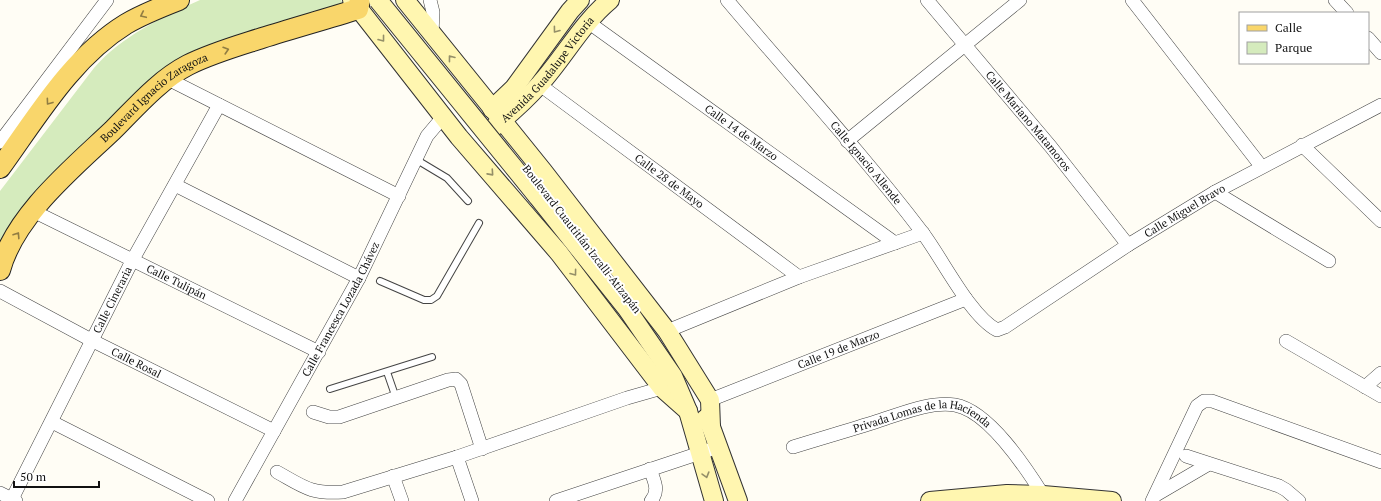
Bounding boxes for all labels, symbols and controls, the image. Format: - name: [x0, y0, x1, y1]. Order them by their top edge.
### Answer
- one-way arrow: [140, 10, 148, 18]
- legend: [1239, 12, 1369, 64]
- street label: Avenida Guadalupe Victoria: [498, 13, 597, 125]
- text: Calle: [1275, 20, 1302, 35]
- one-way arrow: [553, 26, 560, 33]
- one-way arrow: [377, 35, 384, 42]
- text: Parque: [1275, 40, 1312, 55]
- one-way arrow: [223, 46, 230, 55]
- street label: Boulevard Ignacio Zaragoza: [97, 50, 210, 145]
- one-way arrow: [449, 55, 456, 62]
- street label: Calle Mariano Matamoros: [983, 68, 1075, 174]
- one-way arrow: [46, 97, 53, 104]
- street label: Calle 14 de Marzo: [702, 101, 781, 164]
- street label: Calle Ignacio Allende: [827, 118, 905, 208]
- street label: Calle 28 de Mayo: [632, 151, 707, 211]
- street label: Boulevard Cuautitlán Izcalli-Atizapán: [520, 162, 645, 316]
- one-way arrow: [486, 168, 493, 176]
- street label: Calle Miguel Bravo: [1142, 181, 1227, 240]
- one-way arrow: [12, 232, 19, 239]
- street label: Calle Francesca Lozada Chávez: [299, 239, 382, 379]
- street label: Calle Tulipán: [144, 261, 209, 303]
- street label: Calle Cineraria: [90, 264, 135, 336]
- one-way arrow: [569, 268, 576, 275]
- street label: Calle 19 de Marzo: [795, 327, 881, 372]
- street label: Calle Rosal: [109, 344, 164, 381]
- text: Privada Lomas de la Hacienda: [851, 397, 995, 435]
- street label: Privada Lomas de la Hacienda: [848, 423, 994, 437]
- scale bar: [14, 463, 99, 489]
- text: 50 m: [20, 469, 47, 484]
- one-way arrow: [701, 471, 710, 478]

